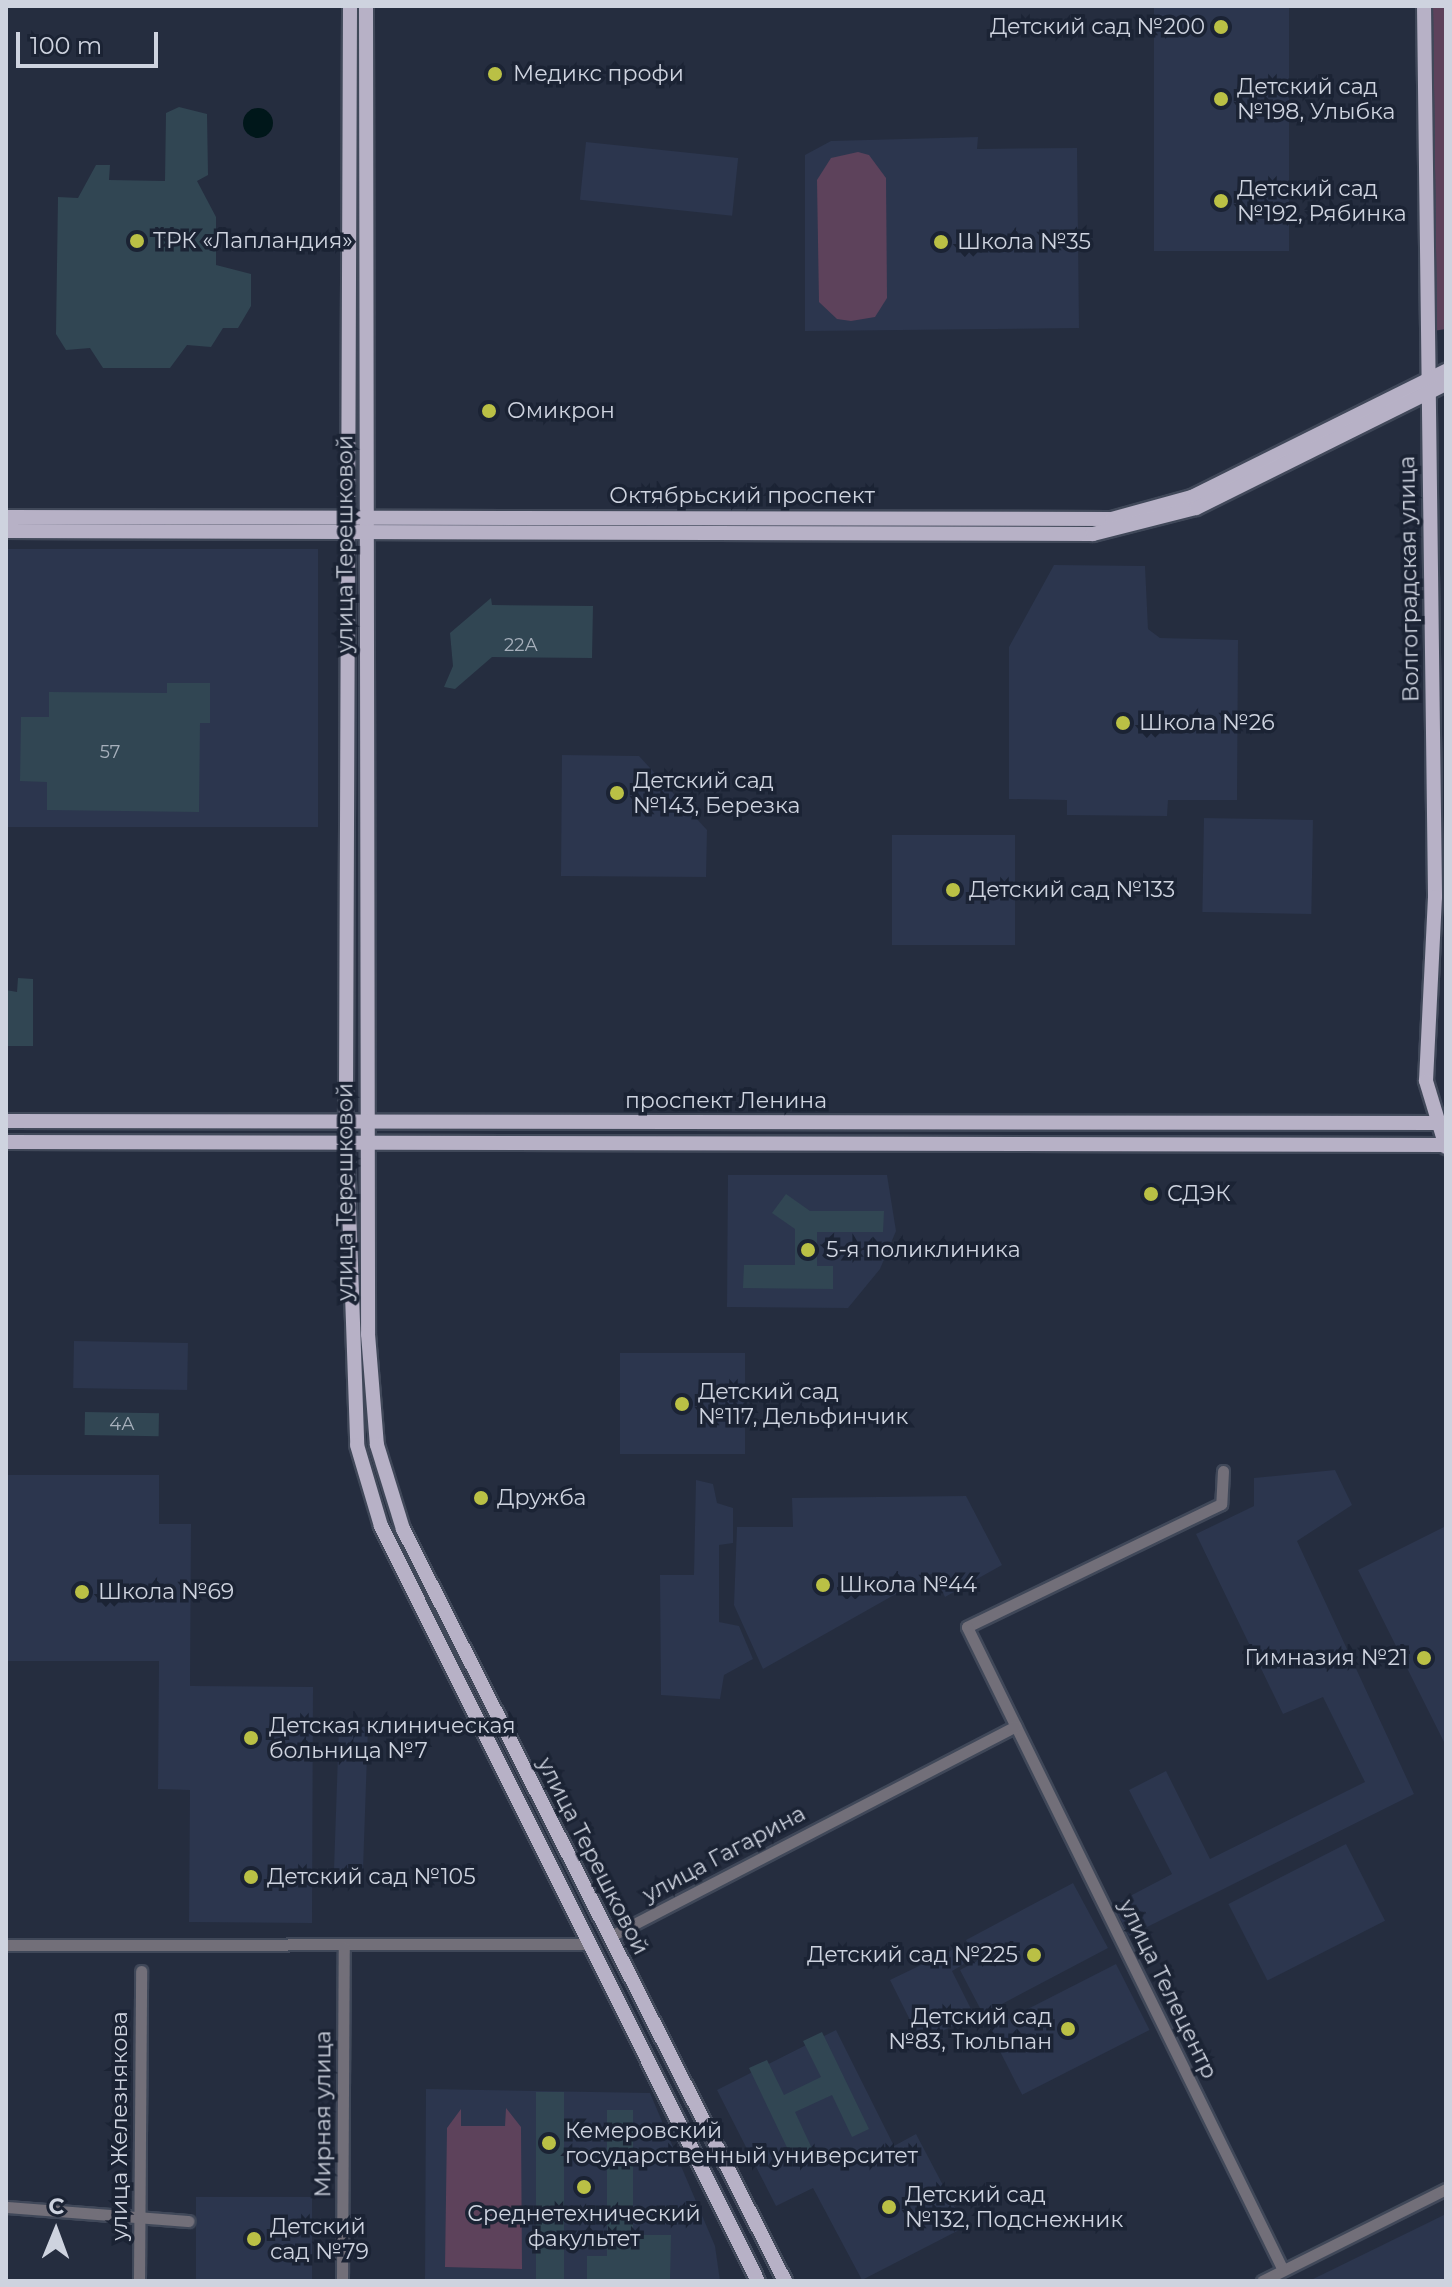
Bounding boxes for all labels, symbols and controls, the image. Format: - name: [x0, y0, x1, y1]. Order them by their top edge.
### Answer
- place label: Детский сад №200: [990, 14, 1205, 40]
- scale bar: [20, 16, 162, 66]
- marker: Детский сад №200: [1212, 18, 1230, 36]
- text: 100 m: [30, 31, 102, 60]
- place label: Медикс профи: [513, 61, 684, 87]
- marker: Медикс профи: [484, 63, 506, 85]
- place label: Детский сад №198, Улыбка: [1237, 73, 1395, 124]
- marker: Детский сад №198, Улыбка: [1212, 90, 1230, 108]
- place label: Детский сад №192, Рябинка: [1237, 175, 1406, 226]
- marker: Детский сад №192, Рябинка: [1212, 192, 1230, 210]
- place label: ТРК «Лапландия»: [153, 228, 353, 254]
- place label: Школа №35: [957, 229, 1091, 255]
- marker: ТРК «Лапландия»: [128, 232, 146, 250]
- marker: Школа №35: [932, 233, 950, 251]
- place label: Омикрон: [507, 398, 615, 424]
- marker: Омикрон: [478, 400, 500, 422]
- street label: улица Терешковой: [332, 435, 358, 653]
- street label: Волгоградская улица: [1394, 456, 1424, 702]
- street label: Октябрьский проспект: [609, 483, 875, 509]
- house number: 22А: [504, 634, 538, 656]
- place label: Школа №26: [1139, 710, 1275, 736]
- marker: Школа №26: [1114, 714, 1132, 732]
- house number: 57: [100, 741, 120, 763]
- place label: Детский сад №143, Березка: [633, 767, 800, 818]
- marker: Детский сад №143, Березка: [608, 784, 626, 802]
- place label: Детский сад №133: [969, 877, 1175, 903]
- marker: Детский сад №133: [944, 881, 962, 899]
- street label: улица Терешковой: [332, 1083, 358, 1301]
- street label: проспект Ленина: [625, 1088, 827, 1114]
- place label: СДЭК: [1167, 1181, 1231, 1207]
- marker: СДЭК: [1142, 1185, 1160, 1203]
- place label: 5-я поликлиника: [826, 1237, 1020, 1263]
- marker: 5-я поликлиника: [797, 1239, 819, 1261]
- place label: Детский сад №117, Дельфинчик: [698, 1378, 909, 1430]
- marker: Детский сад №117, Дельфинчик: [673, 1395, 691, 1413]
- house number: 4А: [109, 1413, 135, 1435]
- place label: Дружба: [497, 1485, 586, 1511]
- marker: Дружба: [472, 1489, 490, 1507]
- place label: Школа №44: [839, 1572, 977, 1598]
- marker: Школа №44: [814, 1576, 832, 1594]
- place label: Школа №69: [98, 1579, 234, 1605]
- marker: Школа №69: [73, 1583, 91, 1601]
- place label: Гимназия №21: [1245, 1645, 1408, 1671]
- marker: Гимназия №21: [1415, 1649, 1433, 1667]
- place label: Детская клиническая больница №7: [269, 1712, 516, 1764]
- marker: Детская клиническая больница №7: [240, 1727, 262, 1749]
- street label: улица Терешковой: [532, 1753, 654, 1959]
- street label: улица Гагарина: [638, 1800, 810, 1908]
- place label: Детский сад №105: [267, 1864, 476, 1890]
- marker: Детский сад №105: [242, 1868, 260, 1886]
- street label: улица Телецентр: [1113, 1895, 1223, 2083]
- place label: Детский сад №225: [807, 1942, 1018, 1968]
- marker: Детский сад №225: [1025, 1946, 1043, 1964]
- place label: Детский сад №83, Тюльпан: [888, 2003, 1052, 2054]
- street label: улица Железнякова: [107, 2011, 133, 2241]
- marker: Детский сад №83, Тюльпан: [1059, 2020, 1077, 2038]
- street label: Мирная улица: [310, 2031, 336, 2197]
- place label: Кемеровский государственный университет: [565, 2117, 918, 2168]
- marker: Кемеровский государственный университет: [540, 2134, 558, 2152]
- marker: Среднетехнический факультет: [575, 2178, 593, 2196]
- place label: Детский сад №132, Подснежник: [905, 2181, 1123, 2232]
- north arrow: [16, 2191, 96, 2271]
- text: С: [48, 2193, 65, 2220]
- marker: Детский сад №132, Подснежник: [880, 2198, 898, 2216]
- place label: Среднетехнический факультет: [467, 2200, 701, 2252]
- place label: Детский сад №79: [270, 2213, 369, 2264]
- marker: Детский сад №79: [245, 2230, 263, 2248]

